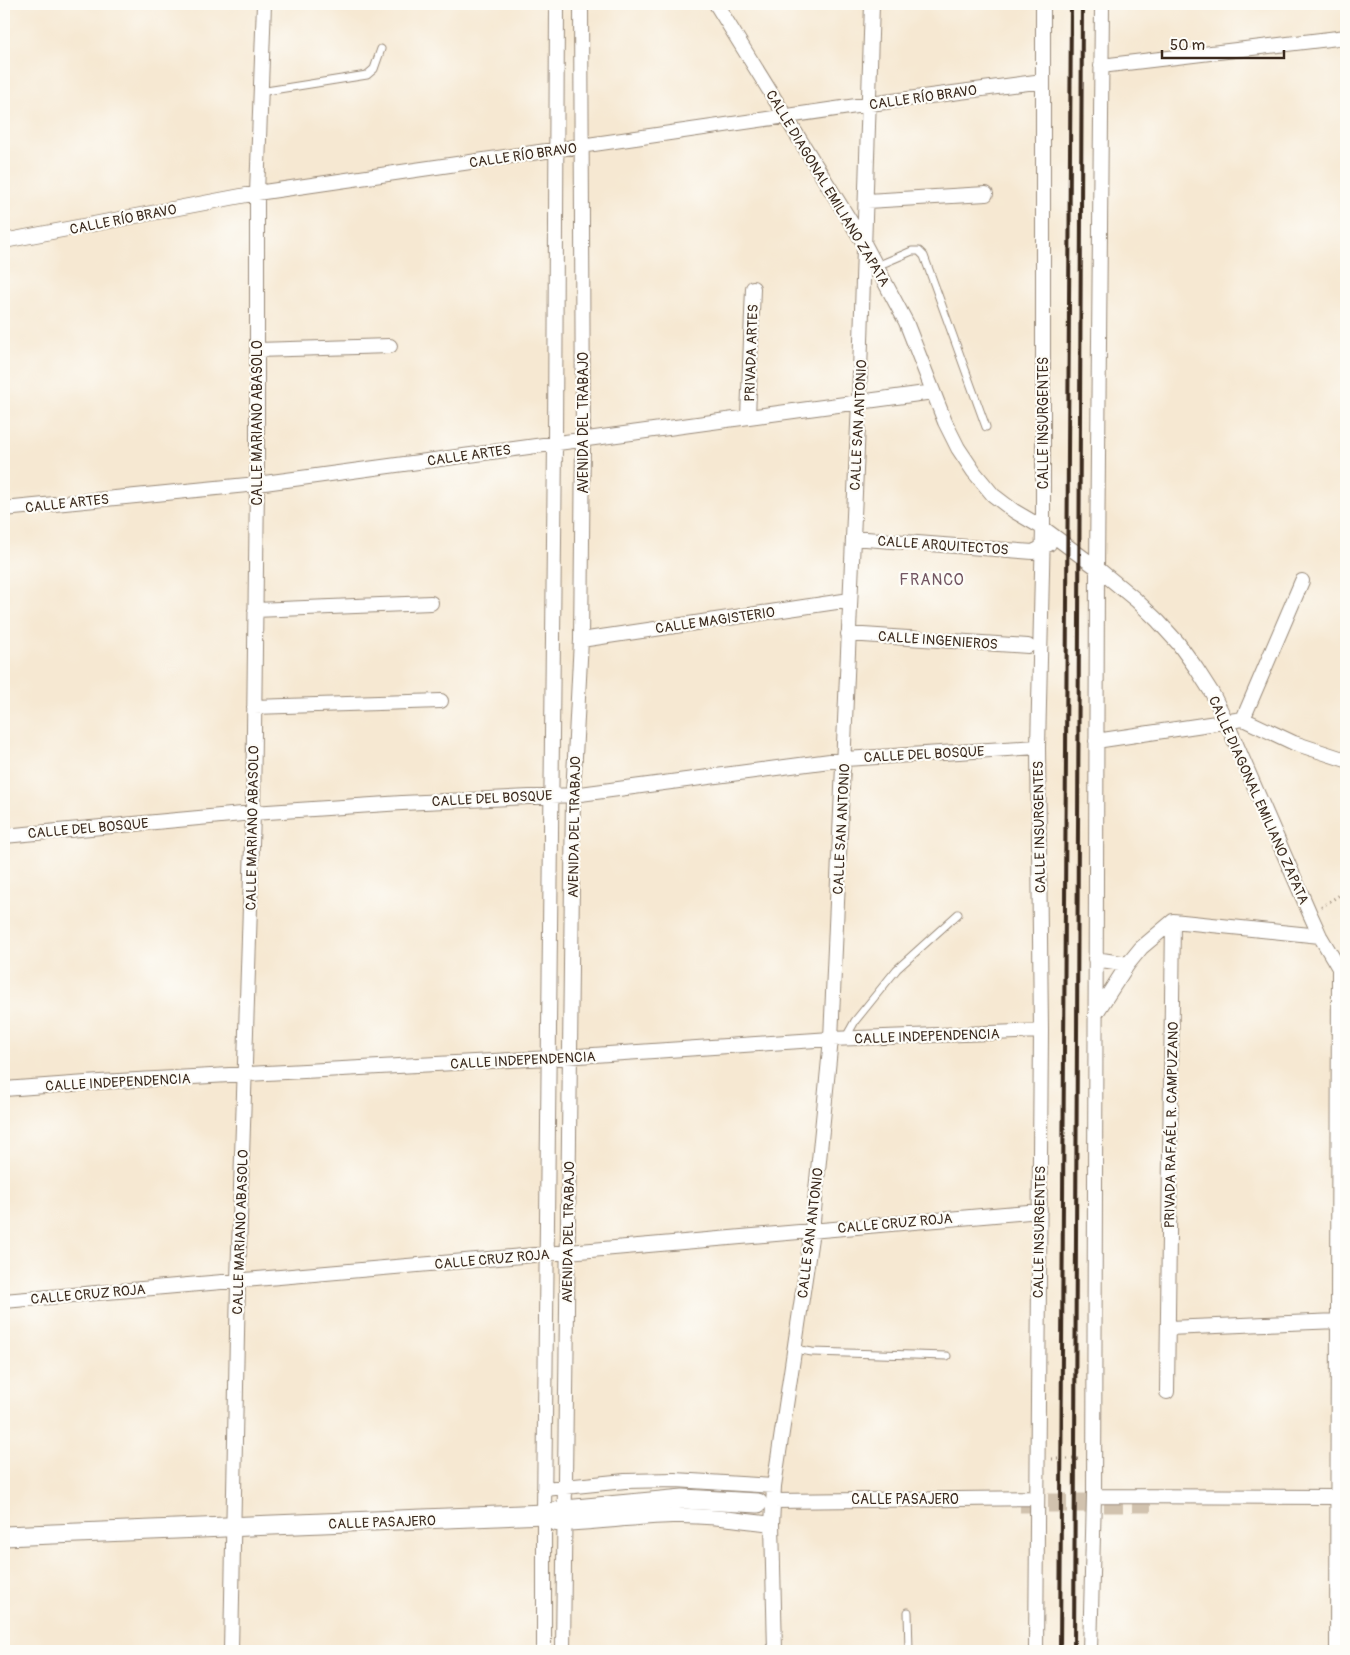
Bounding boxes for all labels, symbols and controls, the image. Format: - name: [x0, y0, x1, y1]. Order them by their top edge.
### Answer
- scale bar: [1162, 28, 1285, 60]
- text: 50 m: [1170, 36, 1205, 55]
- street label: CALLE RÍO BRAVO: [868, 81, 978, 113]
- street label: CALLE DIAGONAL EMILIANO ZAPATA: [762, 87, 893, 290]
- street label: CALLE RÍO BRAVO: [468, 139, 578, 171]
- street label: CALLE RÍO BRAVO: [68, 200, 178, 238]
- street label: PRIVADA ARTES: [741, 304, 762, 402]
- street label: CALLE MARIANO ABASOLO: [249, 340, 266, 506]
- street label: AVENIDA DEL TRABAJO: [575, 352, 592, 494]
- street label: CALLE INSURGENTES: [1035, 357, 1052, 489]
- street label: CALLE SAN ANTONIO: [847, 359, 870, 491]
- street label: CALLE ARTES: [426, 441, 512, 470]
- street label: CALLE ARTES: [24, 491, 110, 516]
- street label: CALLE ARQUITECTOS: [877, 532, 1009, 559]
- district label: FRANCO: [899, 570, 965, 590]
- street label: CALLE MAGISTERIO: [654, 604, 776, 637]
- street label: CALLE INGENIEROS: [878, 628, 998, 653]
- street label: CALLE DIAGONAL EMILIANO ZAPATA: [1205, 693, 1312, 907]
- street label: CALLE DEL BOSQUE: [863, 743, 985, 766]
- street label: CALLE MARIANO ABASOLO: [243, 745, 262, 911]
- street label: AVENIDA DEL TRABAJO: [565, 756, 584, 898]
- street label: CALLE INSURGENTES: [1030, 761, 1049, 893]
- street label: CALLE SAN ANTONIO: [830, 763, 853, 895]
- street label: CALLE DEL BOSQUE: [431, 787, 553, 810]
- street label: CALLE DEL BOSQUE: [27, 815, 149, 842]
- street label: PRIVADA RAFAÉL R. CAMPUZANO: [1160, 1021, 1182, 1228]
- street label: CALLE INDEPENDENCIA: [854, 1025, 1000, 1048]
- street label: CALLE INDEPENDENCIA: [450, 1048, 596, 1073]
- street label: CALLE INDEPENDENCIA: [45, 1070, 191, 1095]
- street label: CALLE MARIANO ABASOLO: [229, 1149, 252, 1315]
- street label: AVENIDA DEL TRABAJO: [559, 1161, 578, 1303]
- street label: CALLE INSURGENTES: [1030, 1166, 1049, 1298]
- street label: CALLE SAN ANTONIO: [794, 1167, 827, 1299]
- street label: CALLE CRUZ ROJA: [837, 1210, 953, 1237]
- street label: CALLE CRUZ ROJA: [434, 1246, 550, 1273]
- street label: CALLE CRUZ ROJA: [30, 1281, 146, 1308]
- street label: CALLE PASAJERO: [851, 1491, 959, 1508]
- street label: CALLE PASAJERO: [328, 1512, 436, 1533]

